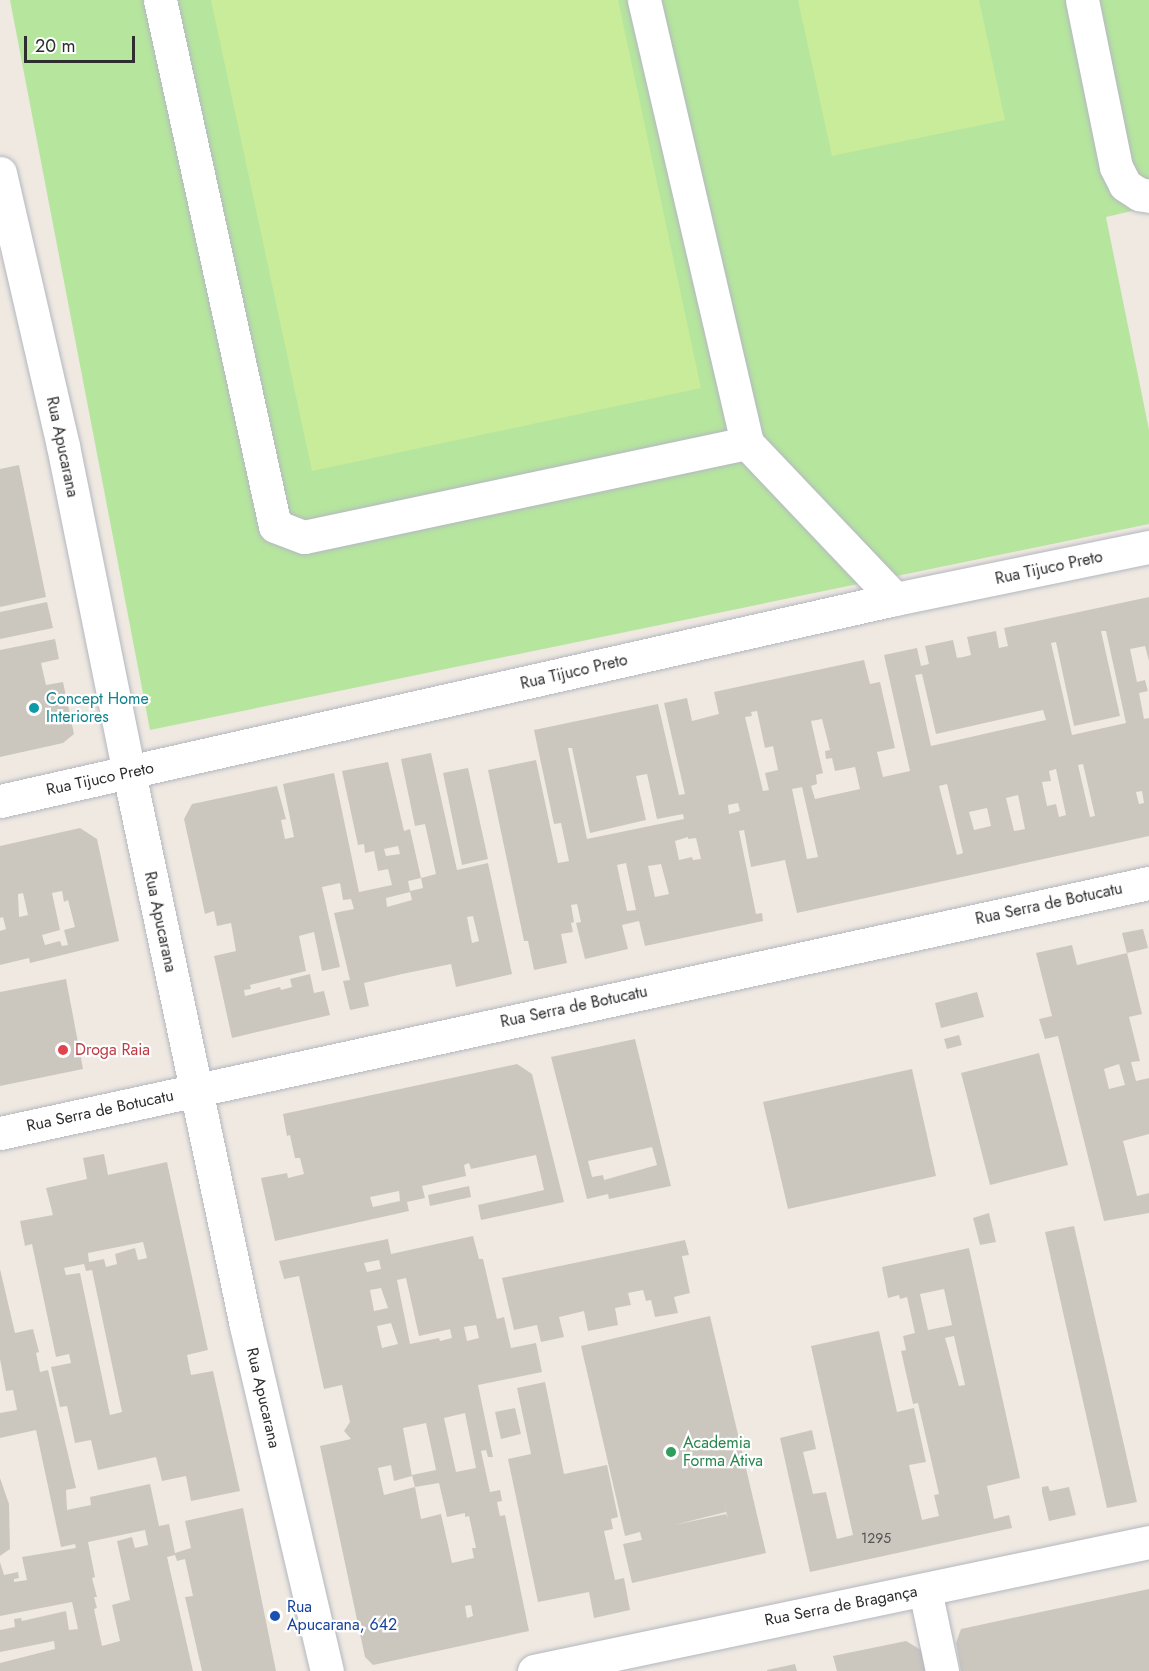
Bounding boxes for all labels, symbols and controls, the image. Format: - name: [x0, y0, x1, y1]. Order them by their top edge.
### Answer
- scale bar: [27, 24, 138, 62]
- text: 20 m: [35, 33, 75, 59]
- street label: Rua Apucarana: [42, 395, 82, 499]
- street label: Rua Tijuco Preto: [993, 547, 1105, 589]
- street label: Rua Tijuco Preto: [518, 650, 630, 694]
- place label: Concept Home Interiores: [46, 689, 149, 727]
- marker: Concept Home Interiores: [27, 701, 41, 715]
- street label: Rua Tijuco Preto: [44, 758, 156, 800]
- street label: Rua Apucarana: [140, 870, 180, 974]
- street label: Rua Serra de Botucatu: [974, 879, 1124, 929]
- street label: Rua Serra de Botucatu: [499, 982, 649, 1032]
- place label: Droga Raia: [75, 1040, 150, 1060]
- marker: Droga Raia: [56, 1043, 70, 1057]
- street label: Rua Serra de Botucatu: [25, 1086, 175, 1136]
- street label: Rua Apucarana: [242, 1346, 284, 1450]
- place label: Academia Forma Ativa: [683, 1433, 763, 1471]
- marker: Academia Forma Ativa: [664, 1445, 678, 1459]
- house number: 1295: [861, 1530, 891, 1546]
- street label: Rua Serra de Bragança: [763, 1582, 919, 1630]
- place label: Rua Apucarana, 642: [287, 1597, 397, 1635]
- marker: Rua Apucarana, 642: [268, 1609, 282, 1623]

